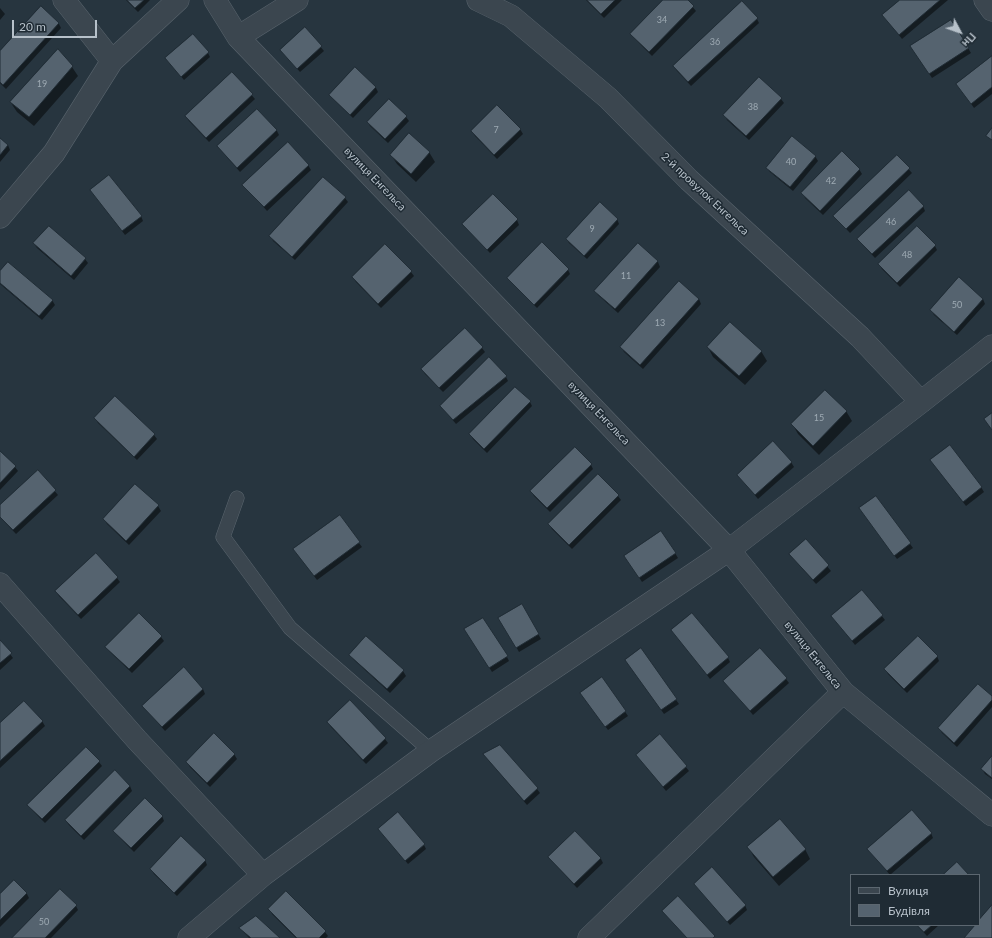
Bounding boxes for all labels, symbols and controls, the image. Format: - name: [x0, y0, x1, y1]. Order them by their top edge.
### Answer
- scale bar: [14, 12, 99, 38]
- north arrow: [940, 12, 980, 52]
- house number: 34: [657, 15, 667, 25]
- text: 20 m: [19, 19, 46, 34]
- text: Пн: [960, 31, 979, 50]
- house number: 36: [710, 37, 720, 47]
- house number: 19: [37, 79, 47, 89]
- house number: 38: [748, 102, 758, 112]
- house number: 7: [493, 125, 499, 135]
- street label: вулиця Енгельса: [341, 145, 409, 213]
- street label: 2-й провулок Енгельса: [659, 150, 751, 238]
- house number: 40: [786, 157, 796, 167]
- house number: 42: [826, 176, 836, 186]
- house number: 46: [886, 217, 896, 227]
- house number: 9: [589, 224, 595, 234]
- house number: 48: [902, 250, 912, 260]
- house number: 11: [621, 271, 631, 281]
- house number: 50: [952, 300, 962, 310]
- house number: 13: [655, 318, 665, 328]
- street label: вулиця Енгельса: [565, 379, 633, 447]
- house number: 15: [814, 413, 824, 423]
- street label: вулиця Енгельса: [782, 619, 844, 691]
- legend: [850, 874, 980, 926]
- text: Вулиця: [888, 883, 928, 898]
- text: Будівля: [888, 903, 930, 918]
- house number: 50: [39, 917, 49, 927]

